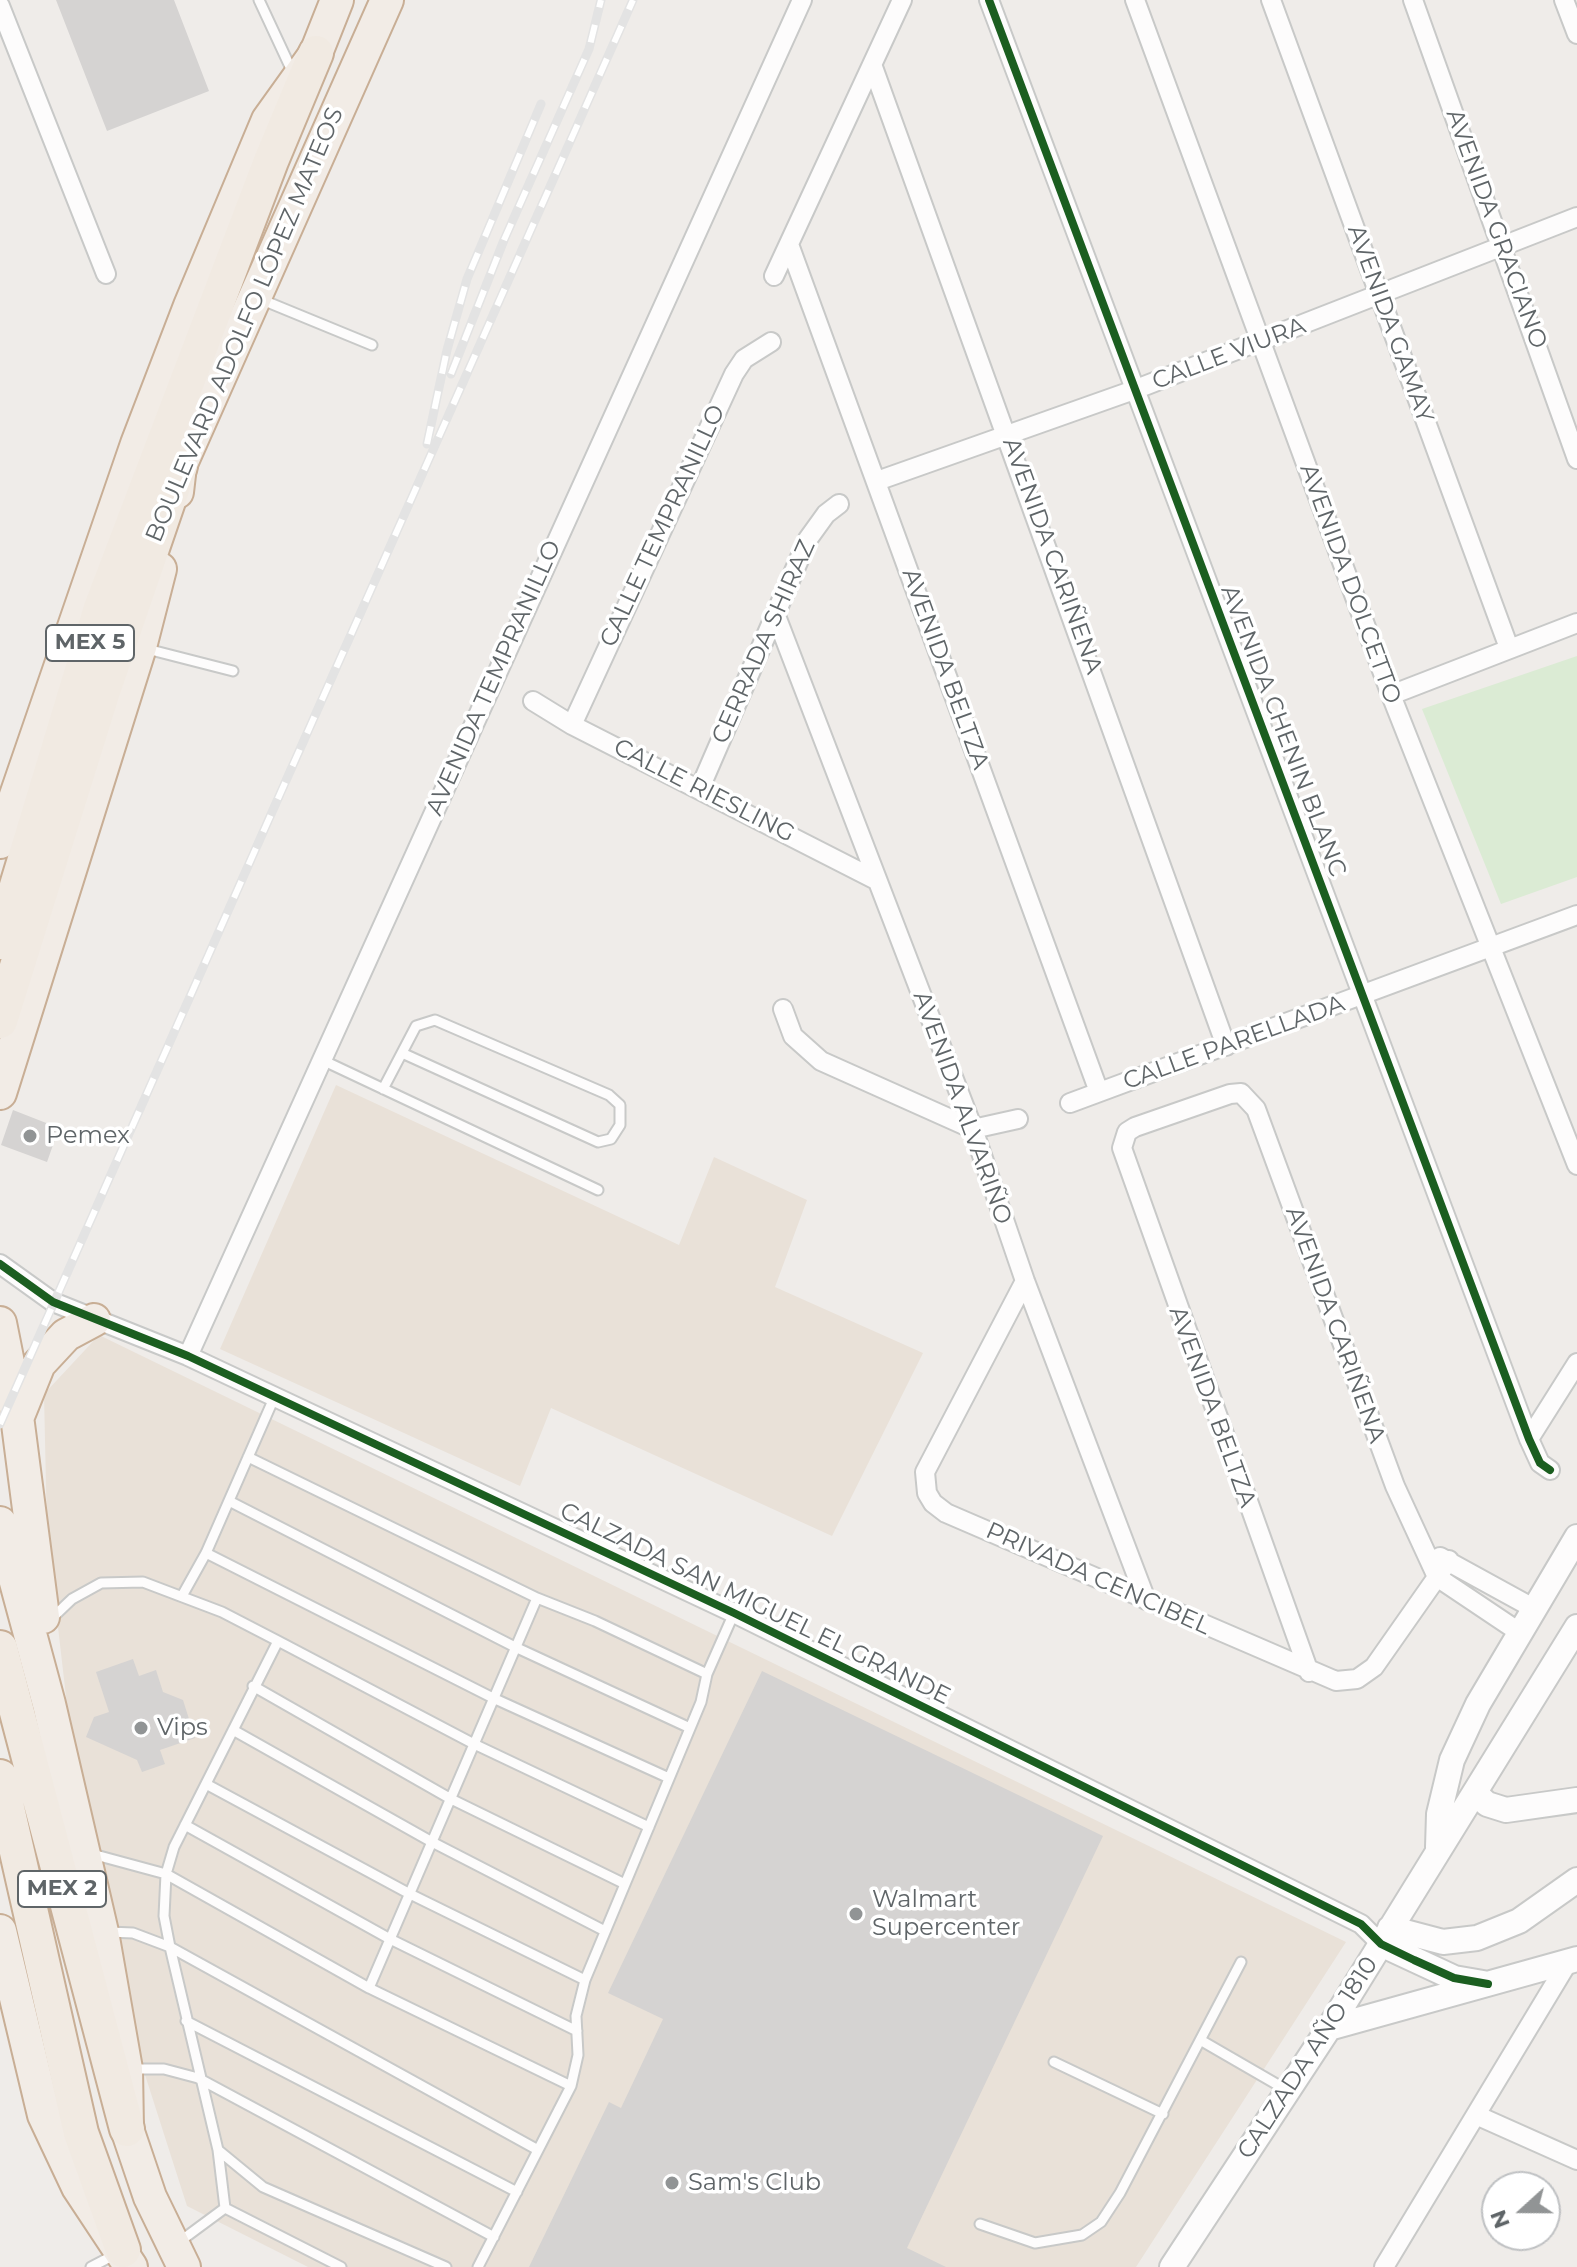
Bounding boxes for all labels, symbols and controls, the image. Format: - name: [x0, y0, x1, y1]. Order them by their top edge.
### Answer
- street label: BOULEVARD ADOLFO LÓPEZ MATEOS: [140, 103, 350, 547]
- street label: AVENIDA GRACIANO: [1439, 105, 1553, 353]
- street label: AVENIDA GAMAY: [1341, 221, 1439, 427]
- street label: CALLE VIURA: [1148, 312, 1310, 396]
- street label: CALLE TEMPRANILLO: [594, 400, 732, 652]
- street label: AVENIDA CARIÑENA: [996, 434, 1108, 678]
- street label: AVENIDA DOLCETTO: [1293, 460, 1407, 708]
- street label: AVENIDA TEMPRANILLO: [420, 536, 568, 820]
- street label: CERRADA SHIRAZ: [706, 536, 822, 748]
- street label: AVENIDA BELTZA: [895, 565, 995, 773]
- street label: AVENIDA CHENIN BLANC: [1214, 581, 1352, 881]
- road number: MEX 5: [46, 625, 134, 661]
- street label: CALLE RIESLING: [609, 733, 799, 849]
- street label: AVENIDA ALVARIÑO: [906, 987, 1018, 1229]
- street label: CALLE PARELLADA: [1119, 990, 1349, 1096]
- place label: Pemex: [46, 1122, 130, 1150]
- marker: Pemex: [21, 1127, 39, 1145]
- street label: AVENIDA CARIÑENA: [1279, 1203, 1391, 1447]
- street label: AVENIDA BELTZA: [1162, 1303, 1262, 1511]
- street label: CALZADA SAN MIGUEL EL GRANDE: [555, 1497, 955, 1711]
- street label: PRIVADA CENCIBEL: [981, 1517, 1215, 1641]
- place label: Vips: [157, 1714, 208, 1742]
- marker: Vips: [132, 1719, 150, 1737]
- road number: MEX 2: [18, 1871, 106, 1907]
- place label: Walmart Supercenter: [872, 1886, 1020, 1942]
- marker: Walmart Supercenter: [847, 1905, 865, 1923]
- street label: CALZADA AÑO 1810: [1232, 1951, 1384, 2165]
- place label: Sam's Club: [688, 2169, 821, 2197]
- north arrow: [1481, 2171, 1561, 2251]
- marker: Sam's Club: [663, 2174, 681, 2192]
- text: N: [1484, 2206, 1516, 2232]

